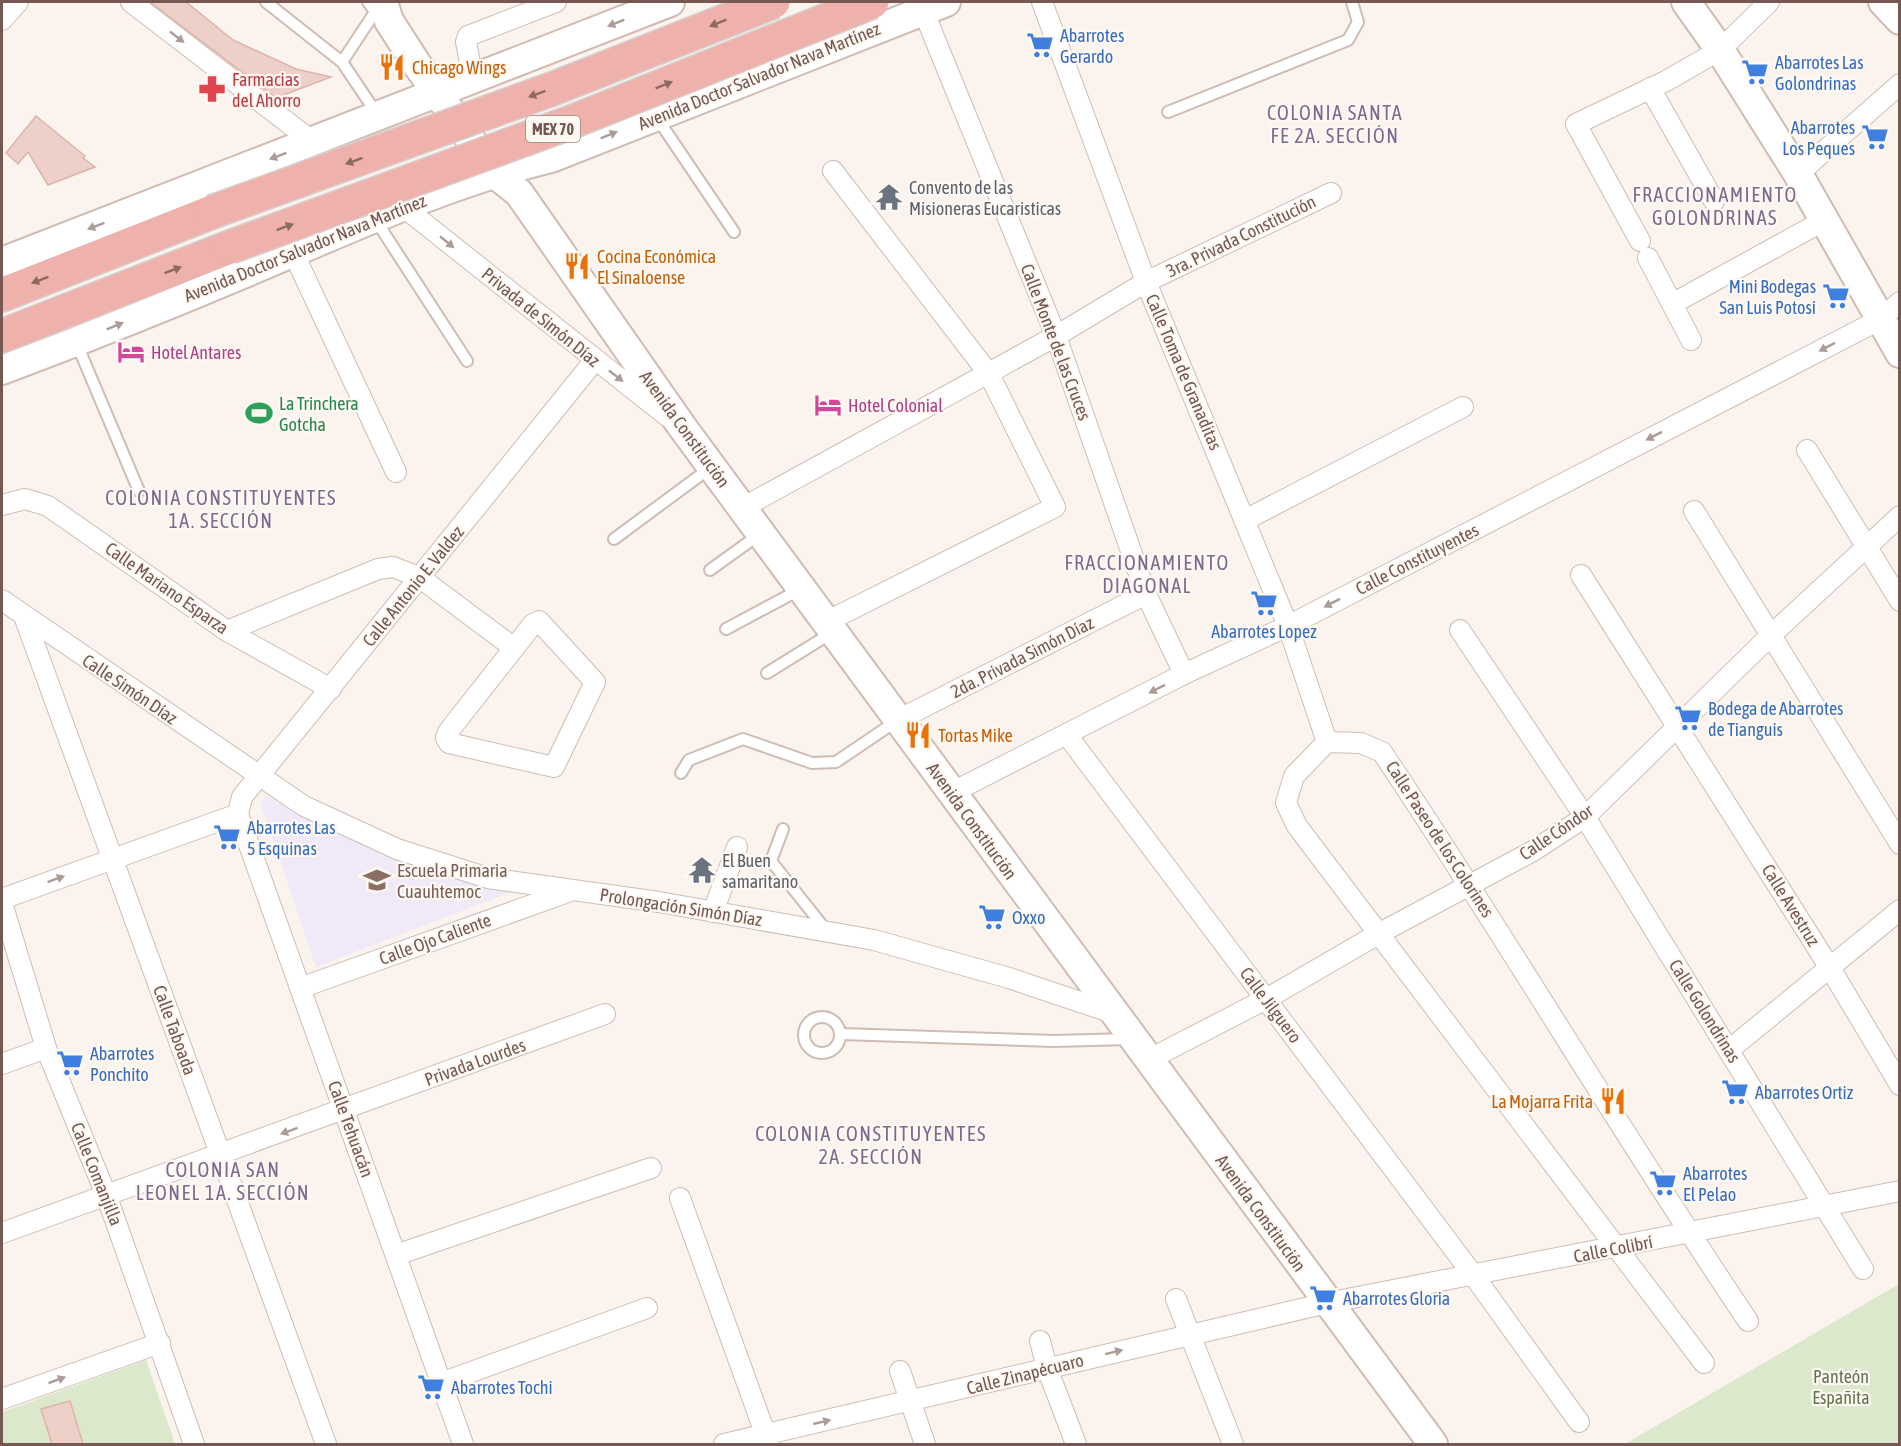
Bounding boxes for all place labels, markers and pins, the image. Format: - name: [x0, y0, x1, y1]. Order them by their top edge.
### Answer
- place label: Abarrotes Gerardo: [1060, 25, 1124, 67]
- supermarket icon: Abarrotes Gerardo: [1025, 30, 1055, 60]
- restaurant icon: Chicago Wings: [377, 52, 407, 82]
- place label: Abarrotes Las Golondrinas: [1775, 52, 1864, 94]
- place label: Chicago Wings: [412, 57, 506, 78]
- supermarket icon: Abarrotes Las Golondrinas: [1740, 57, 1770, 87]
- place label: Farmacias del Ahorro: [232, 69, 301, 111]
- pharmacy icon: Farmacias del Ahorro: [197, 74, 227, 104]
- place label: Abarrotes Los Peques: [1782, 117, 1855, 159]
- supermarket icon: Abarrotes Los Peques: [1860, 122, 1890, 152]
- place label: Convento de las Misioneras Eucaristicas: [909, 177, 1061, 219]
- temple icon: Convento de las Misioneras Eucaristicas: [874, 182, 904, 212]
- place label: Cocina Económica El Sinaloense: [597, 246, 716, 288]
- restaurant icon: Cocina Económica El Sinaloense: [562, 251, 592, 281]
- place label: Mini Bodegas San Luis Potosí: [1719, 276, 1816, 318]
- supermarket icon: Mini Bodegas San Luis Potosí: [1821, 281, 1851, 311]
- hotel icon: Hotel Antares: [116, 337, 146, 367]
- place label: Hotel Antares: [151, 342, 241, 363]
- hotel icon: Hotel Colonial: [813, 390, 843, 420]
- place label: La Trinchera Gotcha: [279, 393, 359, 435]
- place label: Hotel Colonial: [848, 395, 943, 416]
- sports icon: La Trinchera Gotcha: [244, 398, 274, 428]
- supermarket icon: Abarrotes Lopez: [1249, 588, 1279, 618]
- place label: Abarrotes Lopez: [1211, 621, 1317, 642]
- place label: Bodega de Abarrotes de Tianguis: [1708, 698, 1843, 740]
- supermarket icon: Bodega de Abarrotes de Tianguis: [1673, 703, 1703, 733]
- restaurant icon: Tortas Mike: [903, 720, 933, 750]
- place label: Tortas Mike: [938, 725, 1013, 746]
- place label: Abarrotes Las 5 Esquinas: [247, 817, 336, 859]
- supermarket icon: Abarrotes Las 5 Esquinas: [212, 822, 242, 852]
- place label: El Buen samaritano: [722, 850, 798, 892]
- temple icon: El Buen samaritano: [687, 855, 717, 885]
- place label: Escuela Primaria Cuauhtemoc: [397, 860, 508, 902]
- school or university icon: Escuela Primaria Cuauhtemoc: [362, 865, 392, 895]
- supermarket icon: Oxxo: [977, 902, 1007, 932]
- place label: Oxxo: [1012, 907, 1045, 928]
- place label: Abarrotes Ponchito: [90, 1043, 154, 1085]
- supermarket icon: Abarrotes Ponchito: [55, 1048, 85, 1078]
- supermarket icon: Abarrotes Ortiz: [1720, 1077, 1750, 1107]
- place label: Abarrotes Ortiz: [1755, 1082, 1854, 1103]
- restaurant icon: La Mojarra Frita: [1598, 1086, 1628, 1116]
- place label: La Mojarra Frita: [1491, 1091, 1593, 1112]
- place label: Abarrotes El Pelao: [1683, 1163, 1747, 1205]
- supermarket icon: Abarrotes El Pelao: [1648, 1168, 1678, 1198]
- supermarket icon: Abarrotes Gloria: [1308, 1283, 1338, 1313]
- place label: Abarrotes Gloria: [1343, 1288, 1450, 1309]
- supermarket icon: Abarrotes Tochi: [416, 1372, 446, 1402]
- place label: Abarrotes Tochi: [451, 1377, 553, 1398]

